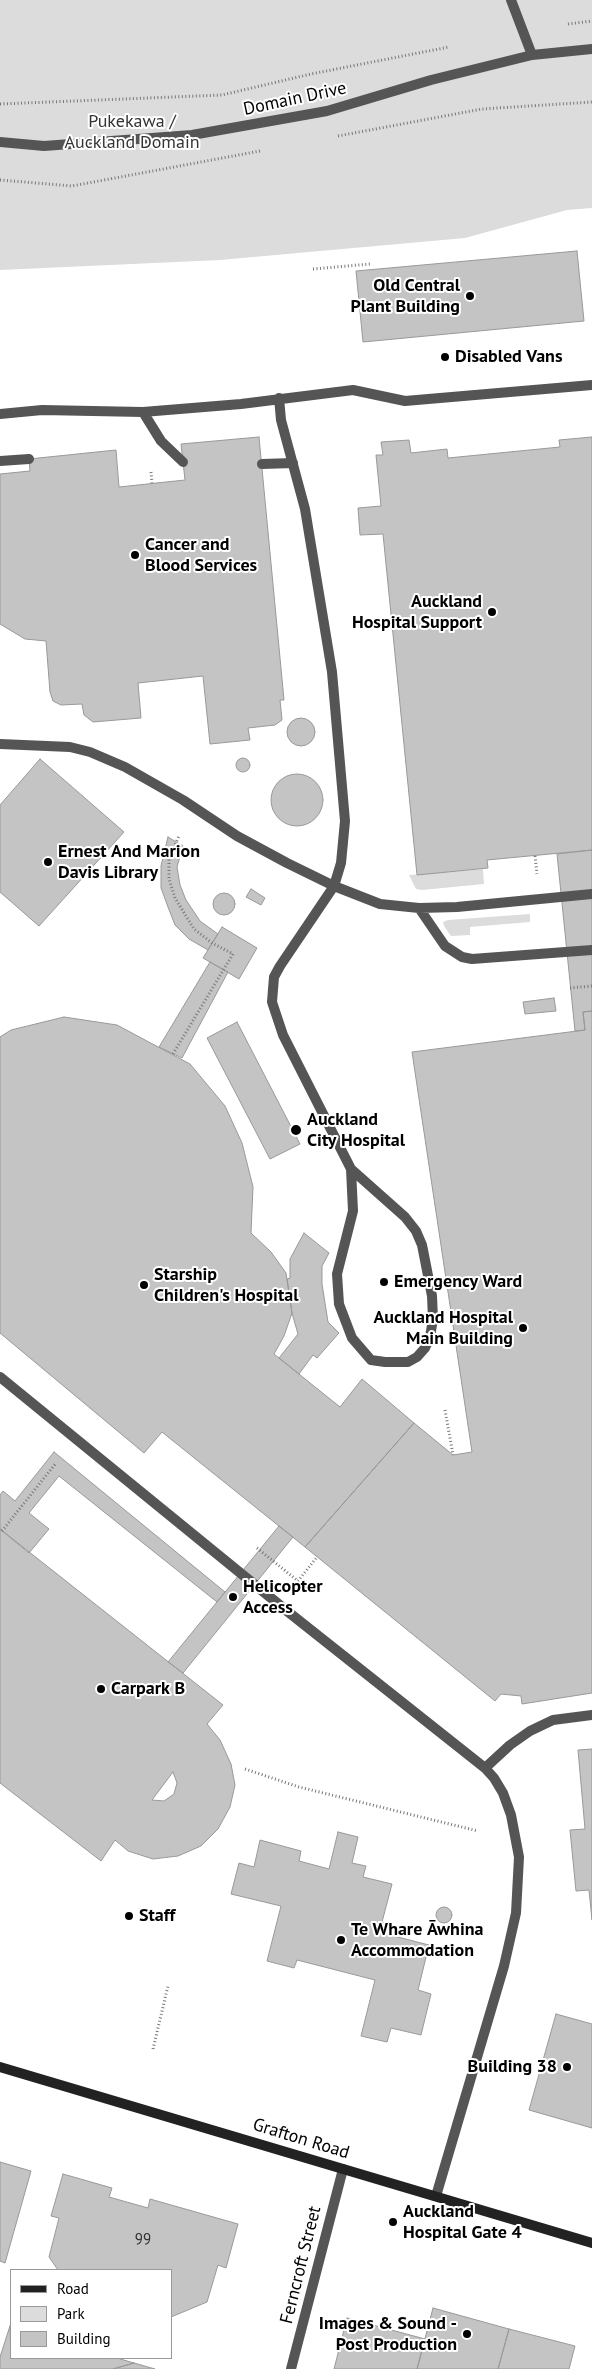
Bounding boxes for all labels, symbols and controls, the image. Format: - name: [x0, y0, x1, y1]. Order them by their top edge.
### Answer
- street label: Domain Drive: [242, 78, 348, 120]
- park label: Pukekawa / Auckland Domain: [64, 111, 200, 154]
- place label: Old Central Plant Building: [350, 275, 460, 318]
- marker: Old Central Plant Building: [464, 290, 476, 302]
- place label: Disabled Vans: [455, 346, 562, 368]
- marker: Disabled Vans: [439, 351, 451, 363]
- place label: Cancer and Blood Services: [145, 534, 257, 576]
- marker: Cancer and Blood Services: [129, 549, 141, 561]
- place label: Auckland Hospital Support: [352, 591, 482, 634]
- marker: Auckland Hospital Support: [486, 606, 498, 618]
- place label: Ernest And Marion Davis Library: [58, 841, 200, 884]
- marker: Ernest And Marion Davis Library: [42, 856, 54, 868]
- place label: Auckland City Hospital: [307, 1109, 405, 1152]
- marker: Auckland City Hospital: [289, 1123, 303, 1137]
- place label: Starship Children's Hospital: [154, 1264, 298, 1306]
- place label: Emergency Ward: [394, 1271, 522, 1293]
- marker: Emergency Ward: [378, 1276, 390, 1288]
- marker: Starship Children's Hospital: [138, 1279, 150, 1291]
- place label: Auckland Hospital Main Building: [373, 1307, 513, 1350]
- marker: Auckland Hospital Main Building: [517, 1322, 529, 1334]
- place label: Helicopter Access: [243, 1576, 323, 1618]
- marker: Helicopter Access: [227, 1591, 239, 1603]
- place label: Carpark B: [111, 1678, 185, 1700]
- marker: Carpark B: [95, 1683, 107, 1695]
- place label: Staff: [139, 1905, 175, 1927]
- marker: Staff: [123, 1910, 135, 1922]
- place label: Te Whare Āwhina Accommodation: [351, 1919, 483, 1962]
- marker: Te Whare Āwhina Accommodation: [335, 1934, 347, 1946]
- place label: Building 38: [468, 2056, 557, 2078]
- marker: Building 38: [561, 2061, 573, 2073]
- street label: Grafton Road: [250, 2114, 352, 2164]
- place label: Auckland Hospital Gate 4: [403, 2201, 522, 2244]
- street label: Ferncroft Street: [276, 2204, 326, 2326]
- marker: Auckland Hospital Gate 4: [387, 2216, 399, 2228]
- house number: 99: [135, 2231, 151, 2249]
- legend: [10, 2269, 172, 2359]
- text: Road: [57, 2279, 89, 2298]
- text: Park: [57, 2304, 85, 2323]
- place label: Images & Sound - Post Production: [319, 2313, 457, 2356]
- marker: Images & Sound - Post Production: [461, 2328, 473, 2340]
- text: Building: [57, 2329, 111, 2348]

